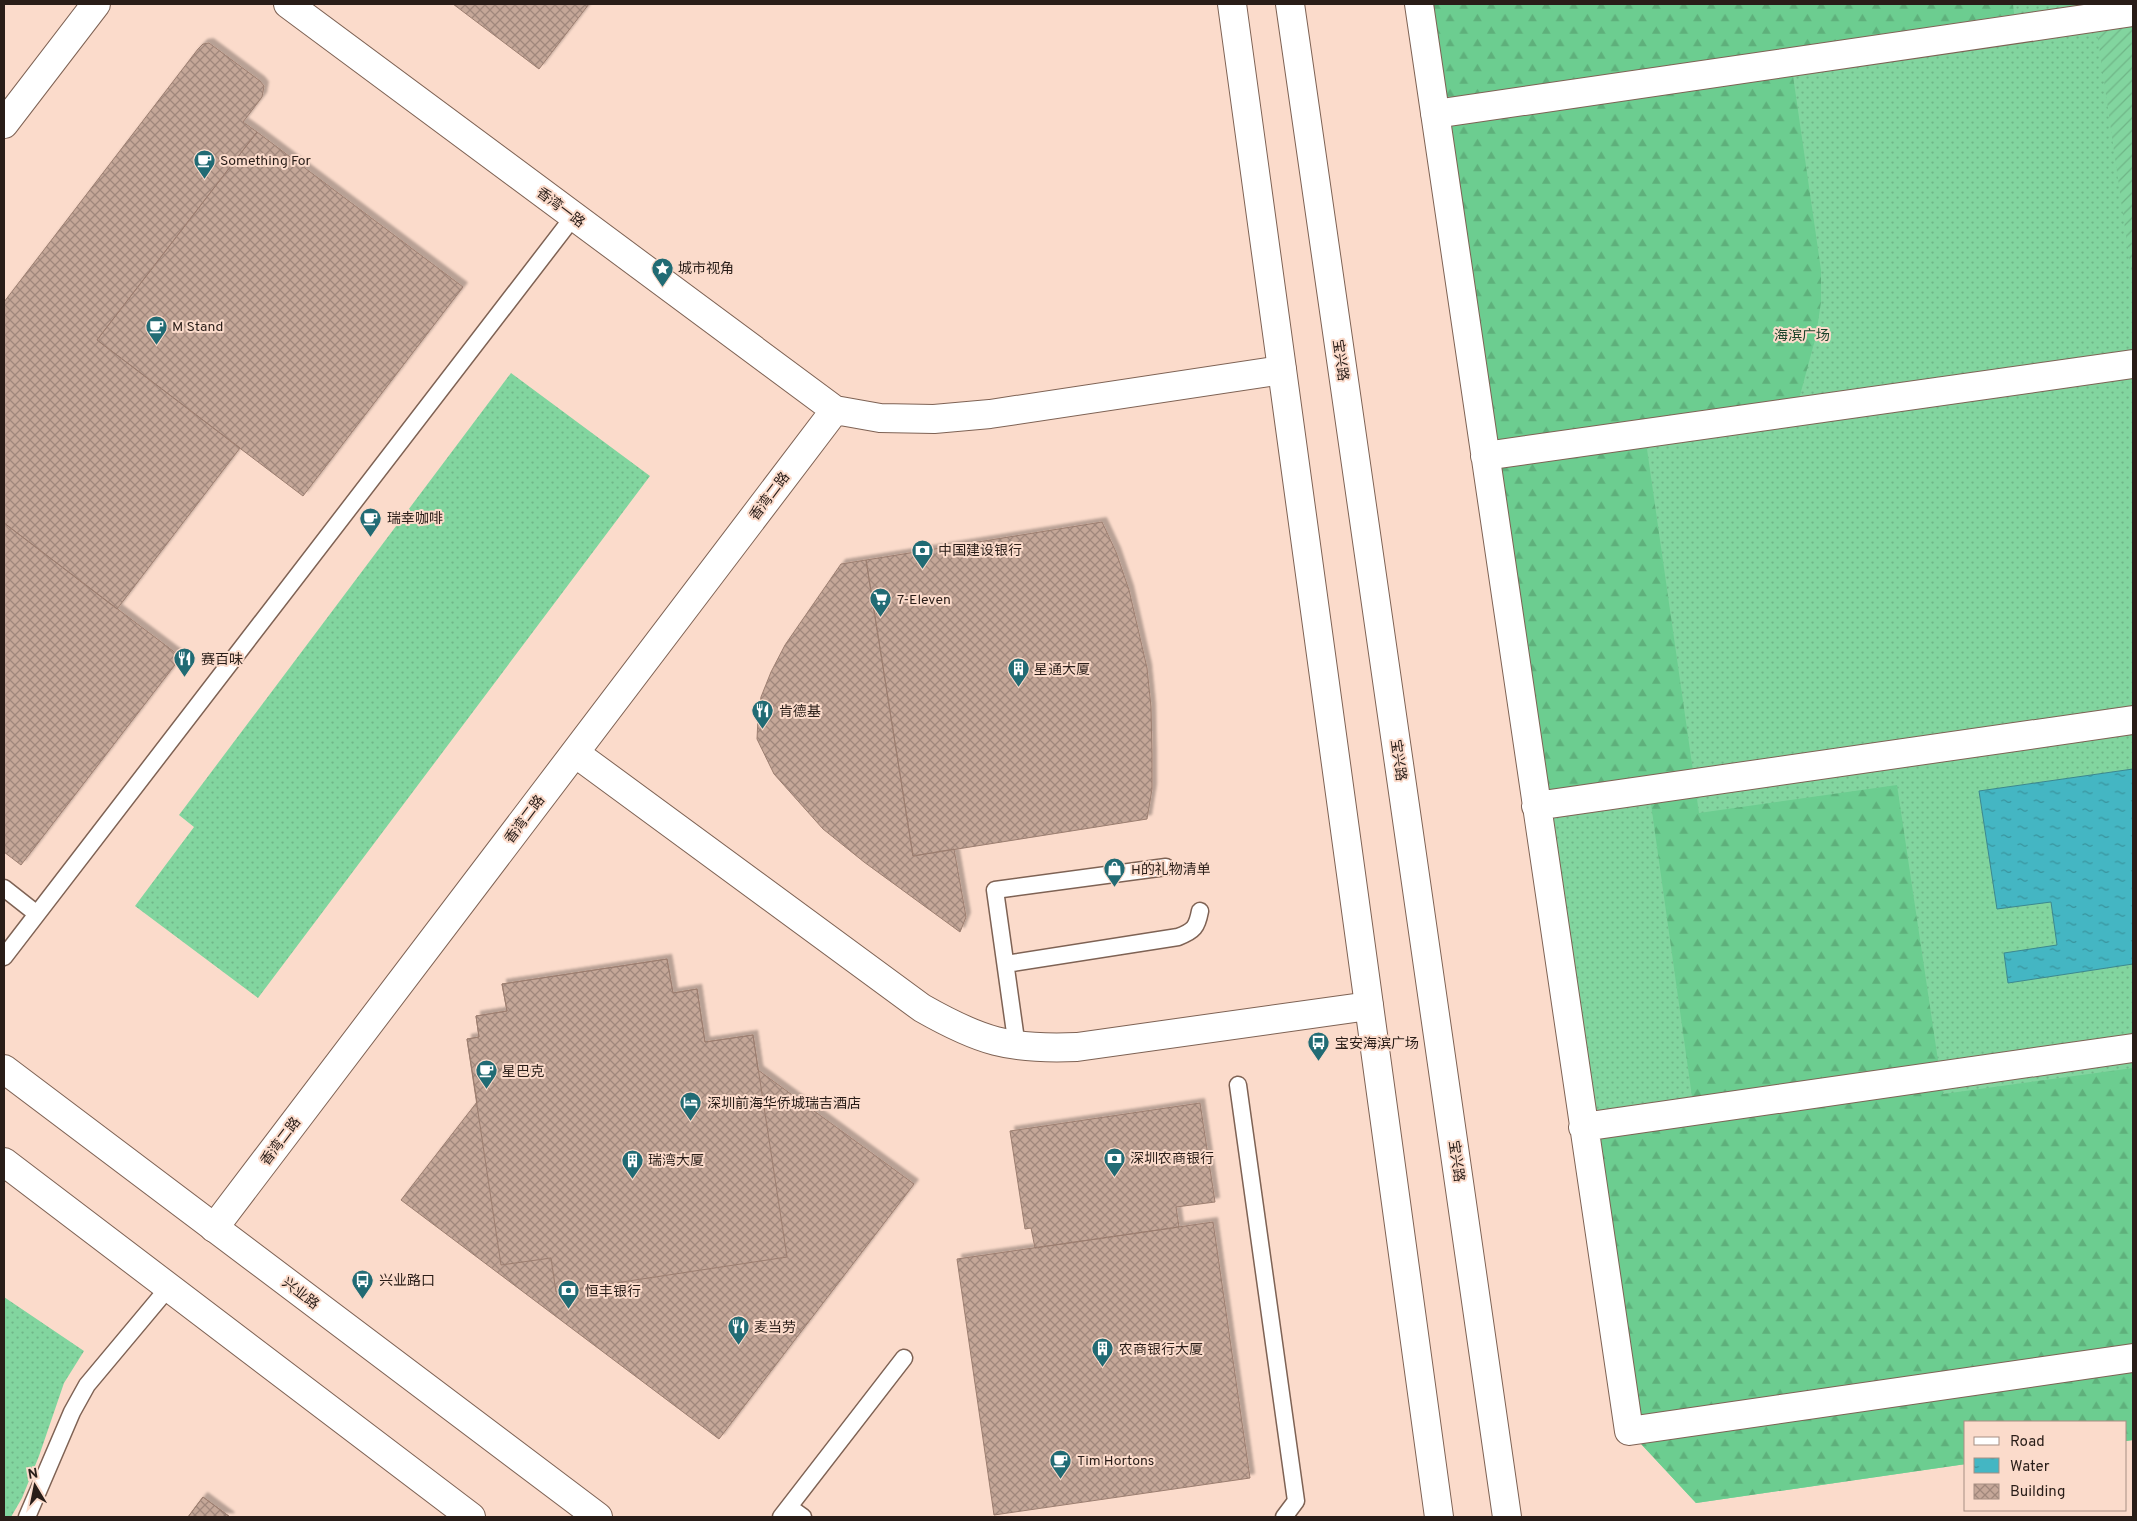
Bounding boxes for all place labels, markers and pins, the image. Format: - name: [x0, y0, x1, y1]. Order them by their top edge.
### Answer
- cafe icon: Something For: [192, 148, 216, 179]
- place label: Something For: [220, 153, 312, 170]
- place icon: 城市视角: [650, 256, 674, 287]
- place label: 城市视角: [678, 261, 734, 278]
- cafe icon: M Stand: [144, 314, 168, 345]
- place label: M Stand: [172, 319, 223, 336]
- cafe icon: 瑞幸咖啡: [359, 506, 383, 537]
- place label: 瑞幸咖啡: [387, 511, 443, 528]
- bank icon: 中国建设银行: [910, 538, 934, 569]
- place label: 中国建设银行: [938, 543, 1022, 560]
- supermarket icon: 7-Eleven: [869, 587, 893, 618]
- place label: 7-Eleven: [897, 592, 951, 609]
- restaurant icon: 赛百味: [173, 647, 197, 678]
- place label: 赛百味: [201, 652, 243, 669]
- building icon: 星通大厦: [1006, 657, 1030, 688]
- place label: 星通大厦: [1034, 662, 1090, 679]
- restaurant icon: 肯德基: [751, 699, 775, 730]
- place label: 肯德基: [779, 703, 821, 721]
- shop icon: H的礼物清单: [1103, 857, 1127, 888]
- place label: H的礼物清单: [1131, 861, 1211, 879]
- bus stop icon: 宝安海滨广场: [1307, 1031, 1331, 1062]
- place label: 宝安海滨广场: [1335, 1036, 1419, 1053]
- cafe icon: 星巴克: [474, 1059, 498, 1090]
- place label: 星巴克: [502, 1064, 544, 1081]
- hotel icon: 深圳前海华侨城瑞吉酒店: [679, 1091, 703, 1122]
- place label: 深圳前海华侨城瑞吉酒店: [707, 1095, 861, 1113]
- bank icon: 深圳农商银行: [1102, 1146, 1126, 1177]
- building icon: 瑞湾大厦: [620, 1148, 644, 1179]
- place label: 深圳农商银行: [1130, 1151, 1214, 1168]
- place label: 瑞湾大厦: [648, 1153, 704, 1170]
- bus stop icon: 兴业路口: [351, 1268, 375, 1299]
- place label: 兴业路口: [379, 1273, 435, 1290]
- bank icon: 恒丰银行: [557, 1279, 581, 1310]
- place label: 恒丰银行: [585, 1284, 641, 1301]
- restaurant icon: 麦当劳: [726, 1315, 750, 1346]
- place label: 麦当劳: [754, 1320, 796, 1337]
- building icon: 农商银行大厦: [1091, 1337, 1115, 1368]
- place label: 农商银行大厦: [1119, 1342, 1203, 1359]
- cafe icon: Tim Hortons: [1049, 1448, 1073, 1479]
- place label: Tim Hortons: [1077, 1453, 1154, 1470]

